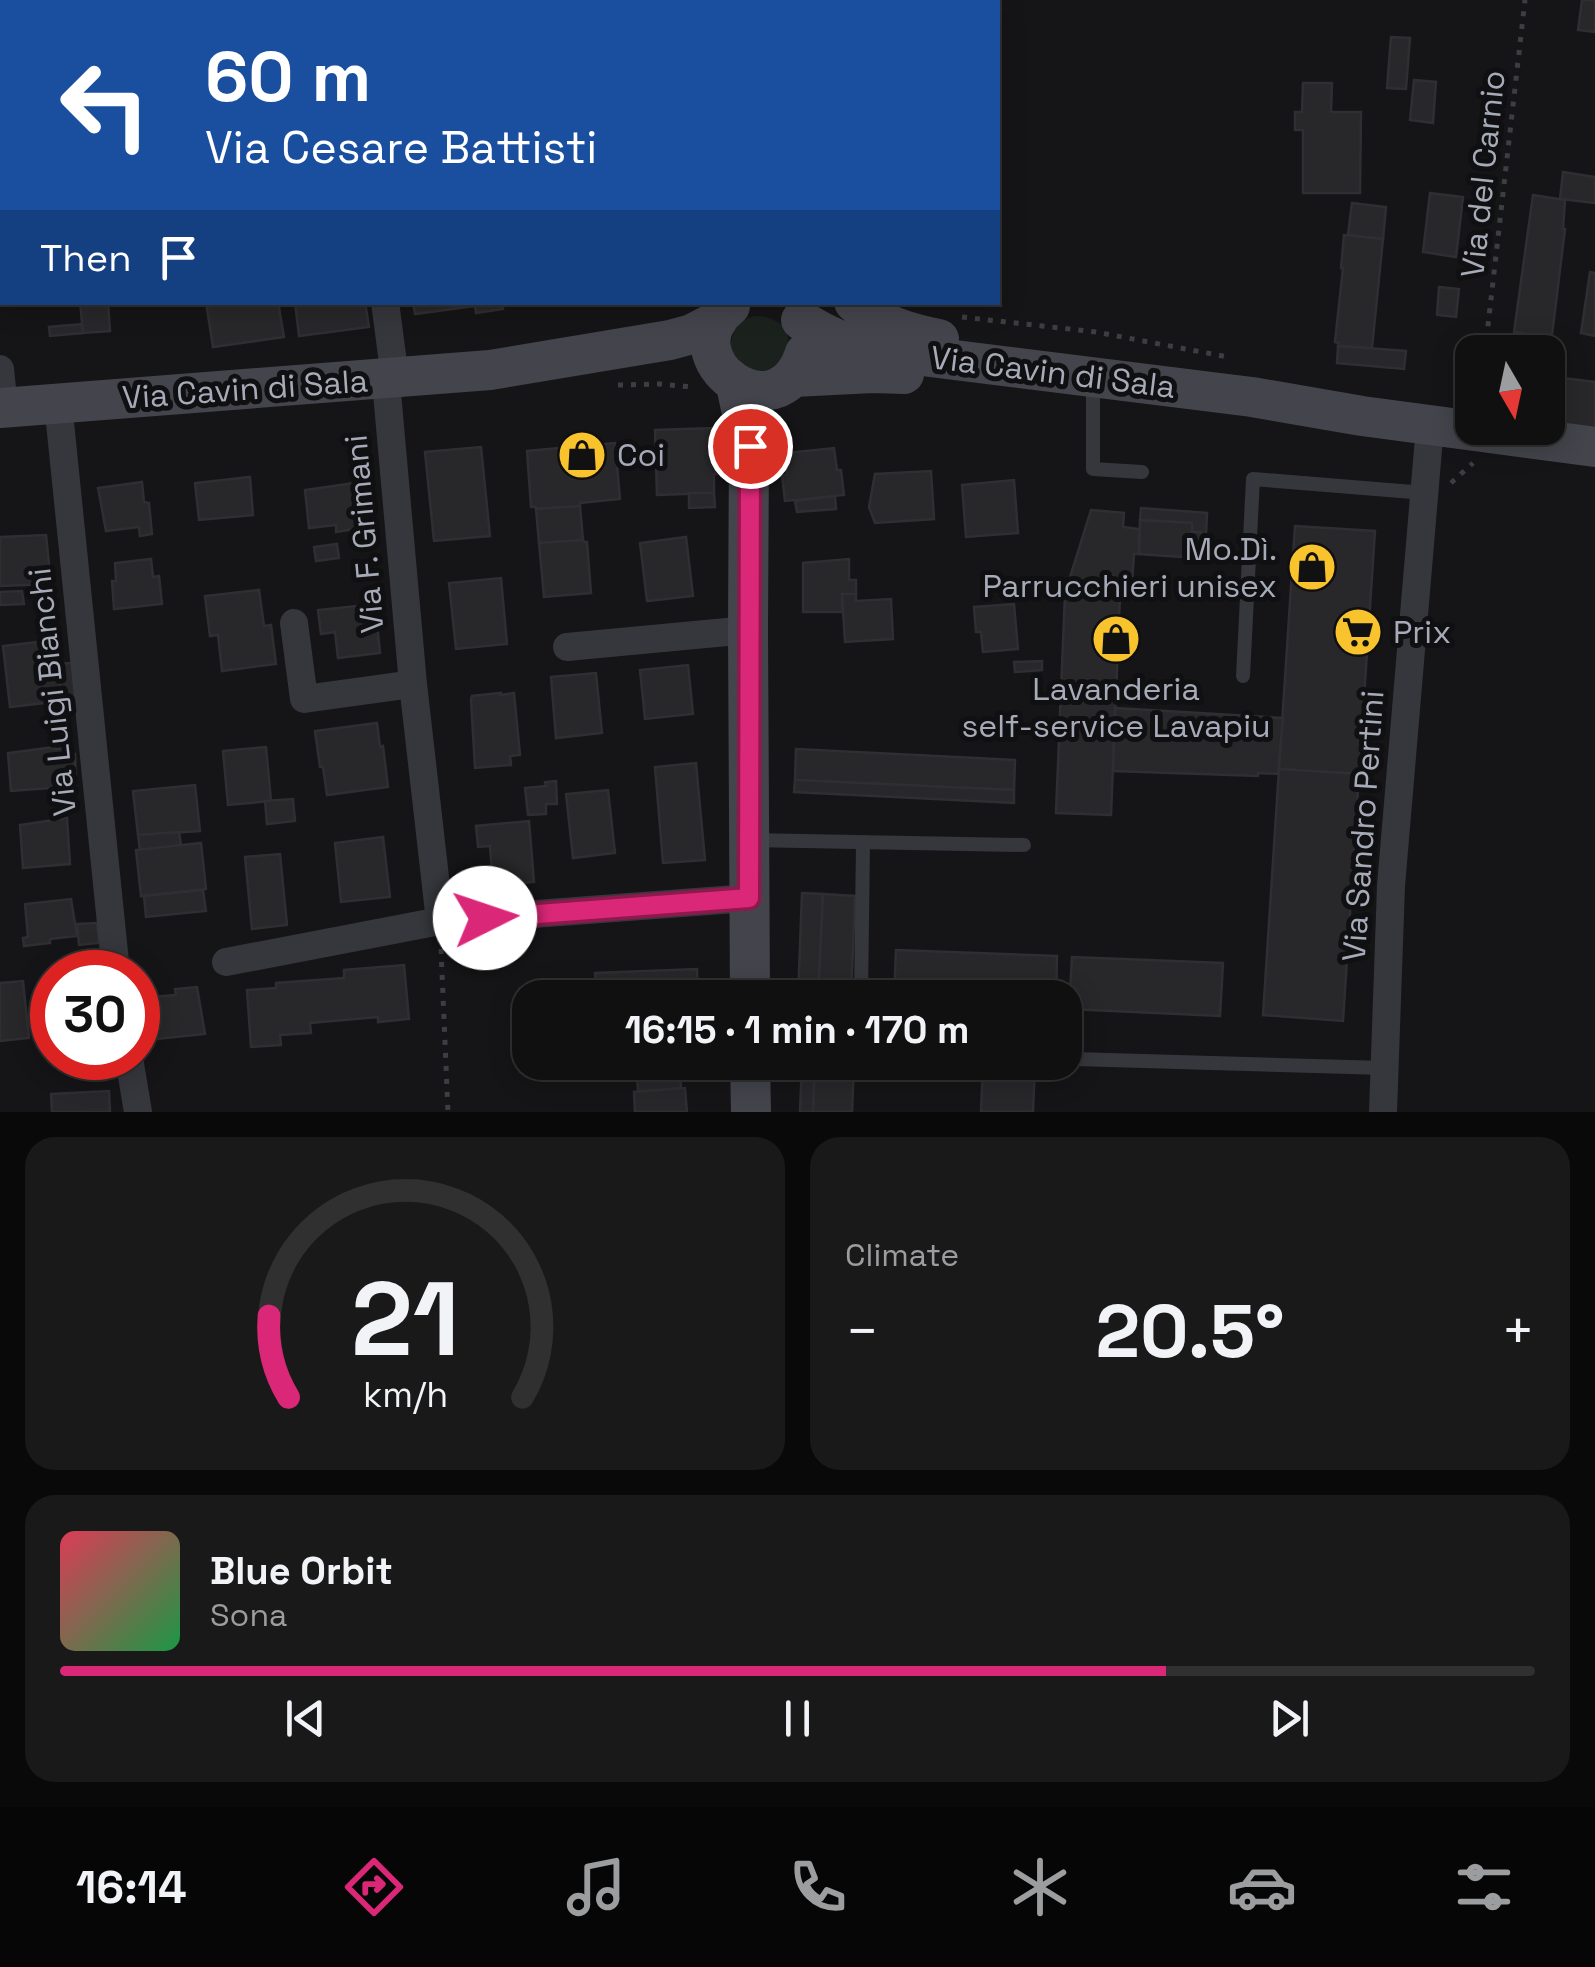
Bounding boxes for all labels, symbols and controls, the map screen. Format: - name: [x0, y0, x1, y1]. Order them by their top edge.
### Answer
- text: 60 m: [205, 32, 371, 121]
- icon: left: [40, 40, 170, 170]
- street label: Via del Carnio: [1452, 68, 1514, 280]
- text: Via Cesare Battisti: [205, 119, 597, 176]
- icon: arrive: [151, 230, 206, 285]
- text: Then: [40, 234, 131, 282]
- north arrow: [1455, 335, 1565, 445]
- map controls: [1455, 335, 1565, 445]
- street label: Via Cavin di Sala: [928, 337, 1178, 407]
- street label: Via Cavin di Sala: [121, 360, 369, 418]
- pin: [708, 404, 793, 489]
- icon: arrive: [723, 419, 778, 474]
- shop icon: Coi: [556, 429, 608, 481]
- street label: Via F. Grimani: [335, 433, 393, 635]
- place label: Coi: [617, 435, 665, 475]
- place label: Mo.Dì. Parrucchieri unisex: [982, 529, 1277, 606]
- shop icon: Mo.Dì. Parrucchieri unisex: [1286, 541, 1338, 593]
- street label: Via Luigi Bianchi: [19, 566, 85, 818]
- supermarket icon: Prix: [1332, 606, 1384, 658]
- place label: Prix: [1393, 612, 1451, 652]
- shop icon: Lavanderia self-service Lavapiu: [1090, 613, 1142, 665]
- place label: Lavanderia self-service Lavapiu: [961, 669, 1271, 746]
- street label: Via Sandro Pertini: [1334, 689, 1392, 963]
- position arrow: [433, 866, 537, 970]
- speed limit sign: 30: [30, 950, 160, 1080]
- text: 16:15 · 1 min · 170 m: [625, 1006, 969, 1054]
- text: Climate: [845, 1235, 959, 1275]
- text: 21: [351, 1253, 459, 1385]
- text: 20.5°: [1095, 1283, 1285, 1379]
- text: −: [845, 1296, 879, 1366]
- text: +: [1501, 1296, 1535, 1366]
- text: km/h: [362, 1372, 448, 1417]
- text: Blue Orbit: [210, 1547, 393, 1595]
- text: Sona: [210, 1595, 287, 1635]
- icon: previous: [278, 1691, 333, 1746]
- icon: pause: [770, 1691, 825, 1746]
- icon: next: [1262, 1691, 1317, 1746]
- icon: directions: [339, 1852, 409, 1922]
- icon: music: [561, 1852, 631, 1922]
- icon: phone: [783, 1852, 853, 1922]
- icon: climate: [1005, 1852, 1075, 1922]
- icon: car: [1227, 1852, 1297, 1922]
- icon: filters: [1449, 1852, 1519, 1922]
- text: 16:14: [76, 1859, 187, 1916]

